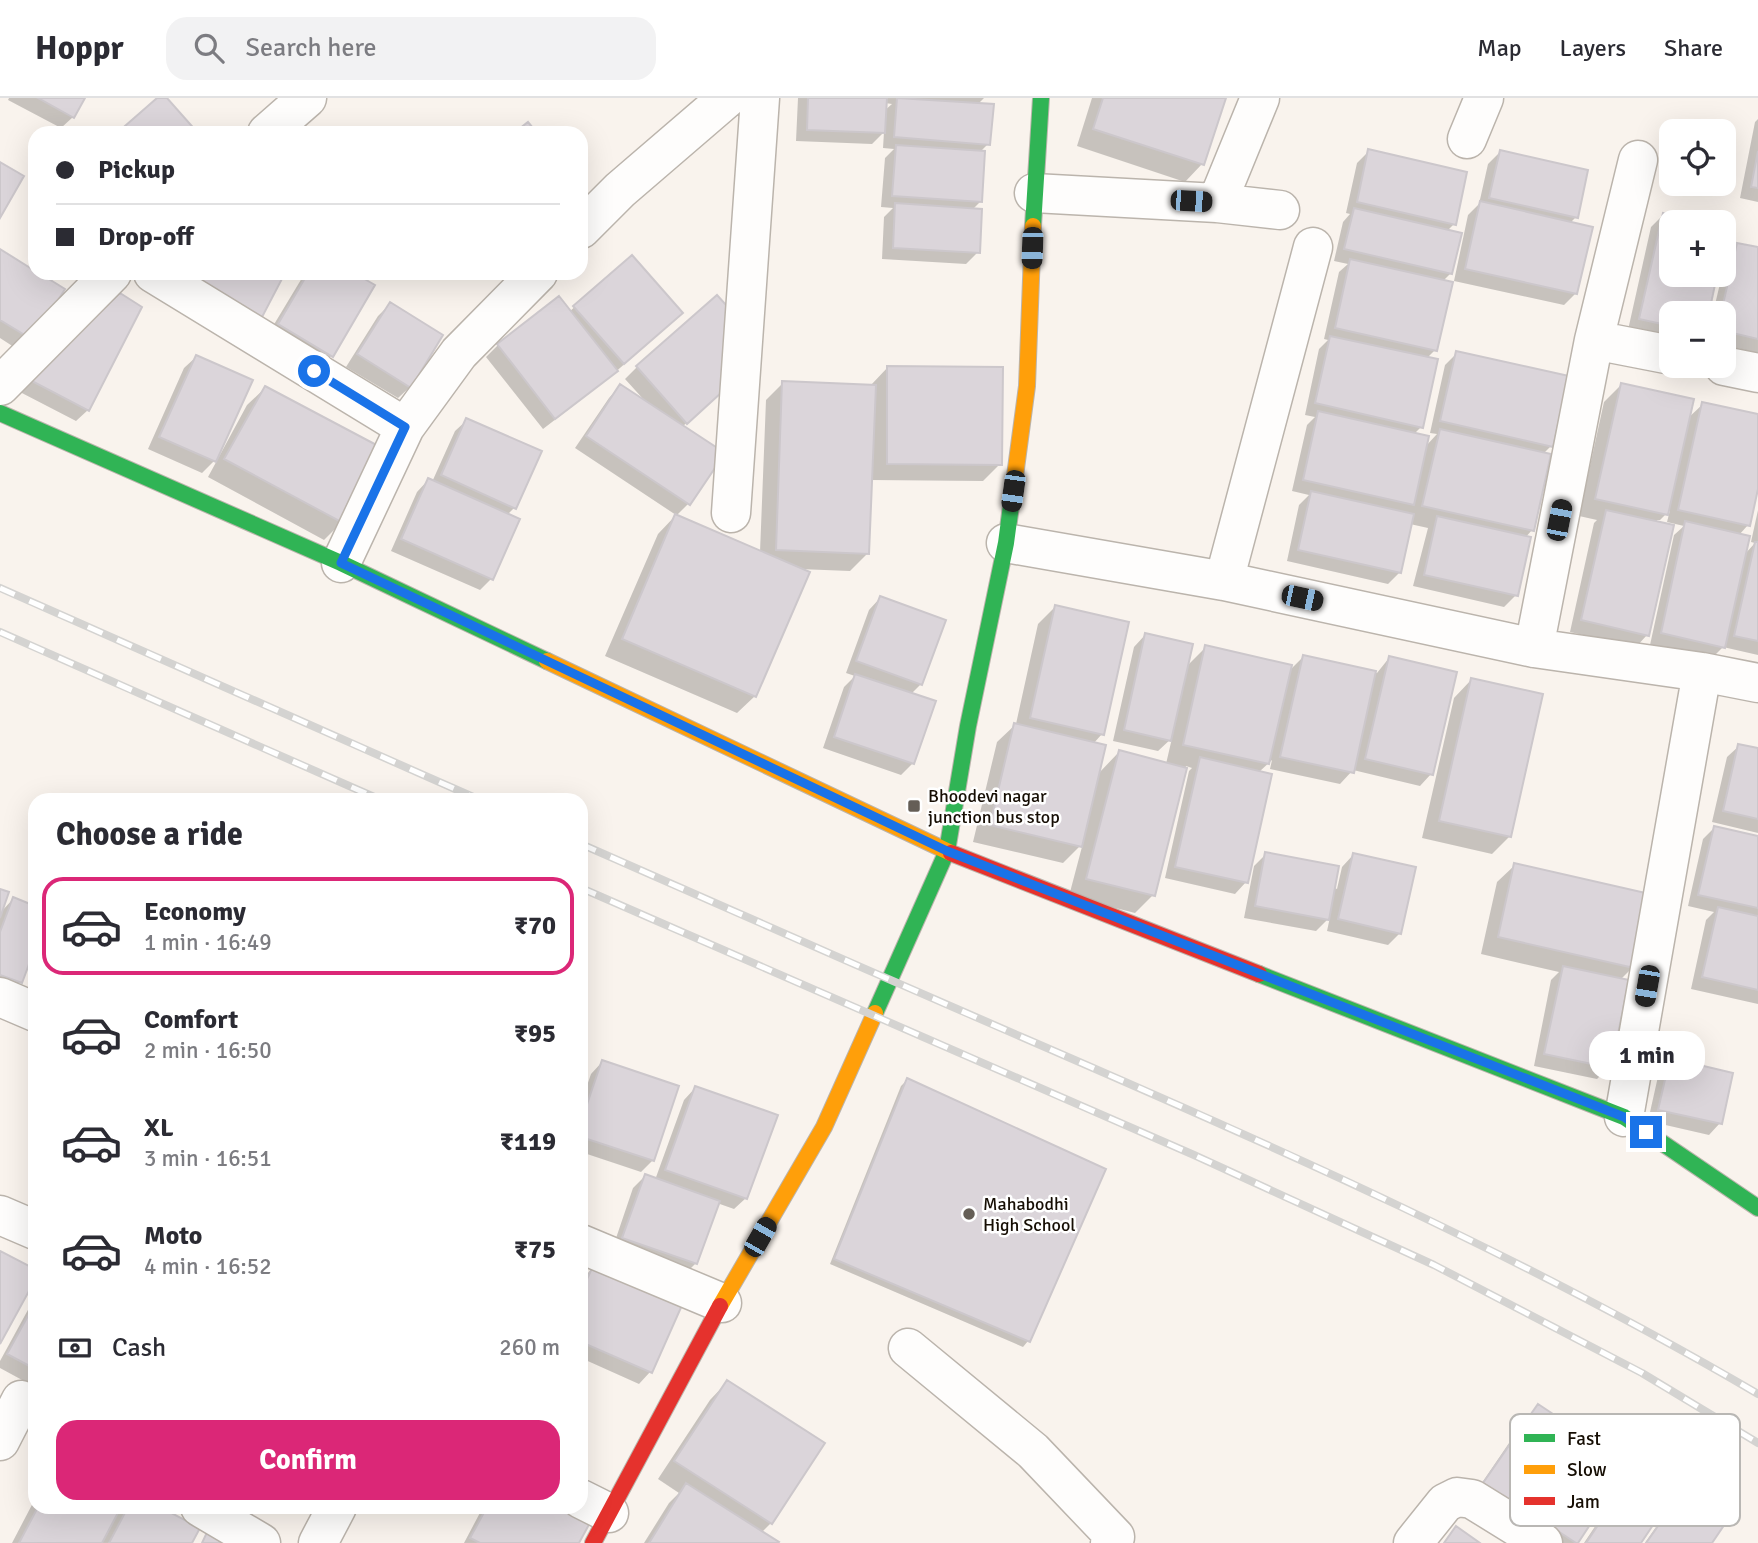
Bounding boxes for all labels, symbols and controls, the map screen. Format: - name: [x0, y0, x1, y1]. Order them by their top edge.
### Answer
- search box: [166, 17, 656, 80]
- text: Hoppr: [35, 28, 124, 69]
- icon: search: [190, 29, 228, 67]
- text: Search here: [246, 32, 377, 64]
- text: Map: [1477, 33, 1522, 63]
- text: Layers: [1560, 33, 1626, 63]
- text: Share: [1664, 33, 1723, 63]
- map controls: [1659, 119, 1736, 378]
- button: locate: [1659, 119, 1736, 196]
- text: Pickup: [98, 154, 175, 186]
- car: [1170, 189, 1213, 213]
- button: +: [1659, 210, 1736, 287]
- text: Drop-off: [98, 221, 194, 253]
- car: [1021, 227, 1044, 269]
- button: −: [1659, 301, 1736, 378]
- route start: [298, 355, 330, 387]
- car: [1000, 469, 1027, 513]
- car: [1545, 497, 1574, 543]
- car: [1280, 583, 1325, 613]
- place label: Bhoodevi nagar junction bus stop: [928, 785, 1060, 828]
- marker: Bhoodevi nagar junction bus stop: [906, 798, 922, 814]
- text: Choose a ride: [56, 815, 243, 854]
- icon: car: [60, 895, 123, 958]
- text: Economy: [144, 896, 246, 928]
- text: ₹70: [514, 910, 556, 942]
- text: 1 min · 16:49: [144, 928, 272, 957]
- car: [1634, 963, 1661, 1009]
- icon: car: [60, 1003, 123, 1066]
- text: Comfort: [144, 1004, 238, 1036]
- text: ₹95: [514, 1018, 556, 1050]
- callout: 1 min: [1588, 1030, 1704, 1080]
- text: 2 min · 16:50: [144, 1036, 272, 1065]
- text: 1 min: [1619, 1041, 1675, 1070]
- icon: car: [60, 1111, 123, 1174]
- text: XL: [144, 1112, 174, 1144]
- route end: [1630, 1116, 1662, 1148]
- text: ₹119: [500, 1126, 556, 1158]
- text: 3 min · 16:51: [144, 1144, 272, 1173]
- place label: Mahabodhi High School: [983, 1193, 1076, 1236]
- marker: Mahabodhi High School: [961, 1206, 977, 1222]
- car: [741, 1214, 780, 1260]
- icon: car: [60, 1219, 123, 1282]
- text: Moto: [144, 1220, 202, 1252]
- text: ₹75: [514, 1234, 556, 1266]
- text: 4 min · 16:52: [144, 1252, 272, 1281]
- icon: cash: [56, 1329, 94, 1367]
- text: Cash: [112, 1332, 166, 1364]
- text: 260 m: [499, 1333, 560, 1362]
- legend: [1510, 1414, 1740, 1526]
- button: Confirm: [56, 1420, 560, 1500]
- text: Fast: [1567, 1427, 1601, 1451]
- text: Slow: [1567, 1458, 1607, 1482]
- text: Jam: [1567, 1490, 1600, 1514]

